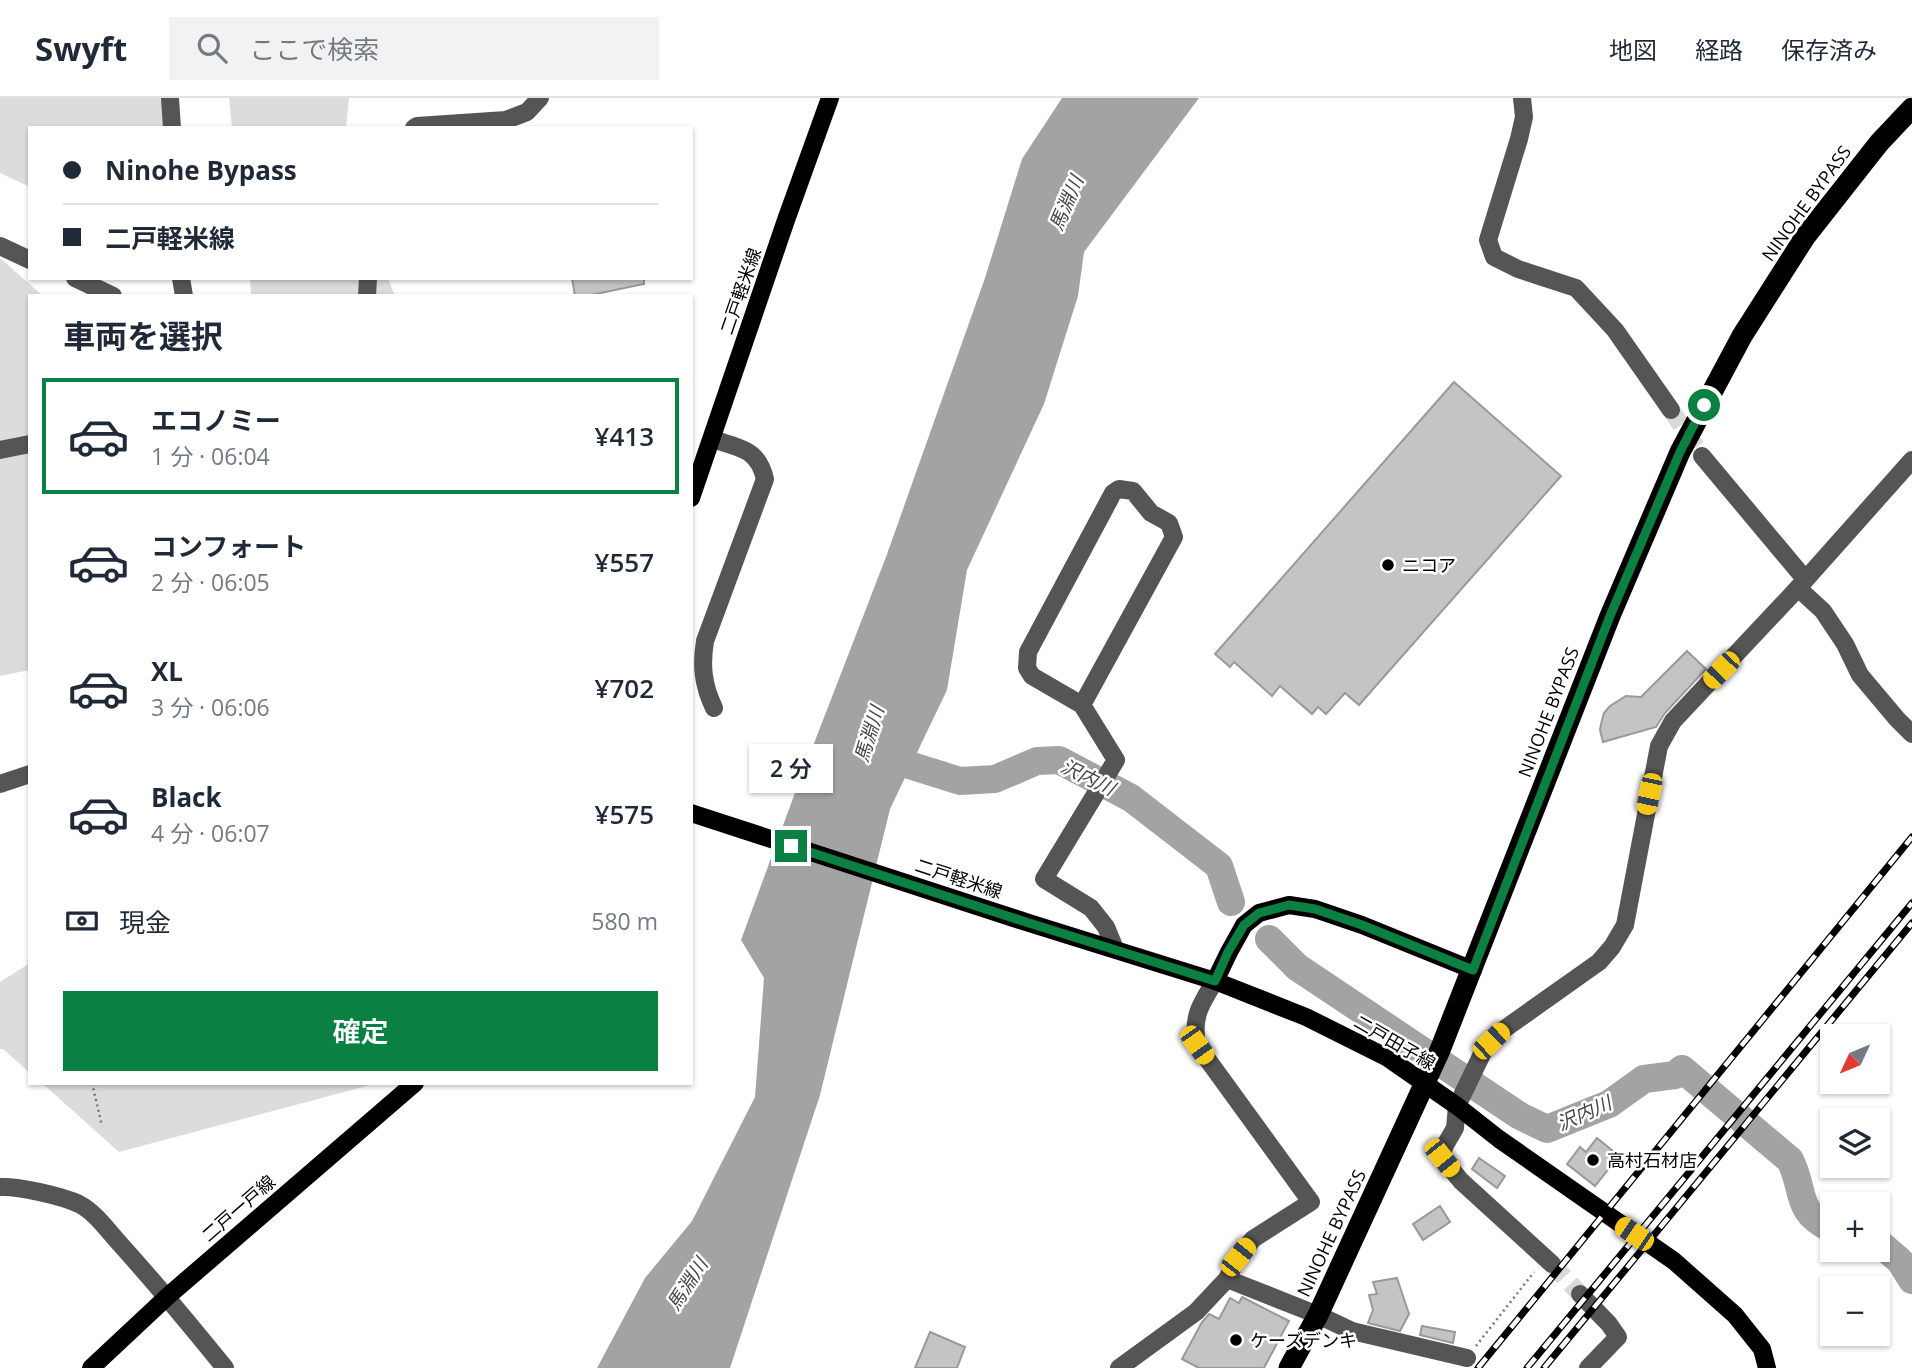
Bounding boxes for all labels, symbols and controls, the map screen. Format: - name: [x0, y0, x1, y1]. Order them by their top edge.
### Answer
- search box: [169, 17, 659, 80]
- text: Swyft: [35, 26, 127, 71]
- icon: search: [193, 29, 231, 67]
- text: ここで検索: [249, 31, 379, 67]
- text: 地図: [1609, 33, 1657, 66]
- text: 経路: [1695, 33, 1743, 66]
- text: 保存済み: [1781, 33, 1877, 66]
- street label: NINOHE BYPASS: [1756, 140, 1856, 266]
- text: Ninohe Bypass: [105, 152, 297, 188]
- water label: 馬淵川: [1043, 170, 1090, 234]
- text: 二戸軽米線: [105, 220, 235, 256]
- street label: 二戸軽米線: [714, 245, 766, 337]
- text: 車両を選択: [63, 314, 223, 357]
- route start: [1688, 389, 1720, 421]
- text: エコノミー: [151, 402, 281, 438]
- icon: car: [67, 405, 130, 468]
- text: ¥413: [595, 418, 654, 454]
- text: 1 分 · 06:04: [151, 440, 270, 472]
- text: コンフォート: [151, 528, 306, 564]
- icon: car: [67, 531, 130, 594]
- text: ¥557: [595, 544, 654, 580]
- place label: ニコア: [1402, 553, 1456, 577]
- marker: ニコア: [1380, 557, 1396, 573]
- text: 2 分 · 06:05: [151, 566, 270, 598]
- street label: NINOHE BYPASS: [1512, 643, 1584, 781]
- car: [1699, 648, 1744, 692]
- text: XL: [151, 653, 183, 689]
- icon: car: [67, 657, 130, 720]
- text: ¥702: [595, 670, 654, 706]
- text: 3 分 · 06:06: [151, 691, 270, 723]
- water label: 馬淵川: [848, 701, 890, 765]
- callout: 2 分: [749, 744, 833, 794]
- text: 2 分: [770, 752, 812, 784]
- water label: 沢内川: [1057, 753, 1121, 802]
- car: [1635, 771, 1664, 817]
- text: Black: [151, 779, 222, 815]
- icon: car: [67, 783, 130, 846]
- text: ¥575: [595, 796, 654, 832]
- text: 4 分 · 06:07: [151, 817, 270, 849]
- route end: [775, 830, 807, 862]
- street label: 二戸軽米線: [912, 853, 1006, 903]
- icon: cash: [63, 902, 101, 940]
- text: 現金: [119, 904, 171, 940]
- text: 580 m: [591, 905, 658, 937]
- button: 確定: [63, 991, 658, 1071]
- street label: 二戸田子線: [1350, 1009, 1440, 1075]
- car: [1469, 1019, 1514, 1063]
- car: [1177, 1022, 1218, 1068]
- north arrow: [1820, 1024, 1890, 1094]
- map controls: [1820, 1024, 1890, 1346]
- water label: 沢内川: [1553, 1089, 1617, 1136]
- button: layers: [1820, 1108, 1890, 1178]
- car: [1421, 1135, 1464, 1181]
- place label: 高村石材店: [1607, 1148, 1697, 1172]
- marker: 高村石材店: [1585, 1152, 1601, 1168]
- street label: NINOHE BYPASS: [1291, 1165, 1371, 1300]
- street label: 二戸一戸線: [196, 1169, 280, 1247]
- button: +: [1820, 1192, 1890, 1262]
- car: [1611, 1214, 1658, 1254]
- car: [1217, 1234, 1260, 1280]
- water label: 馬淵川: [661, 1251, 715, 1315]
- button: −: [1820, 1276, 1890, 1346]
- place label: ケーズデンキ: [1250, 1328, 1357, 1352]
- marker: ケーズデンキ: [1228, 1332, 1244, 1348]

